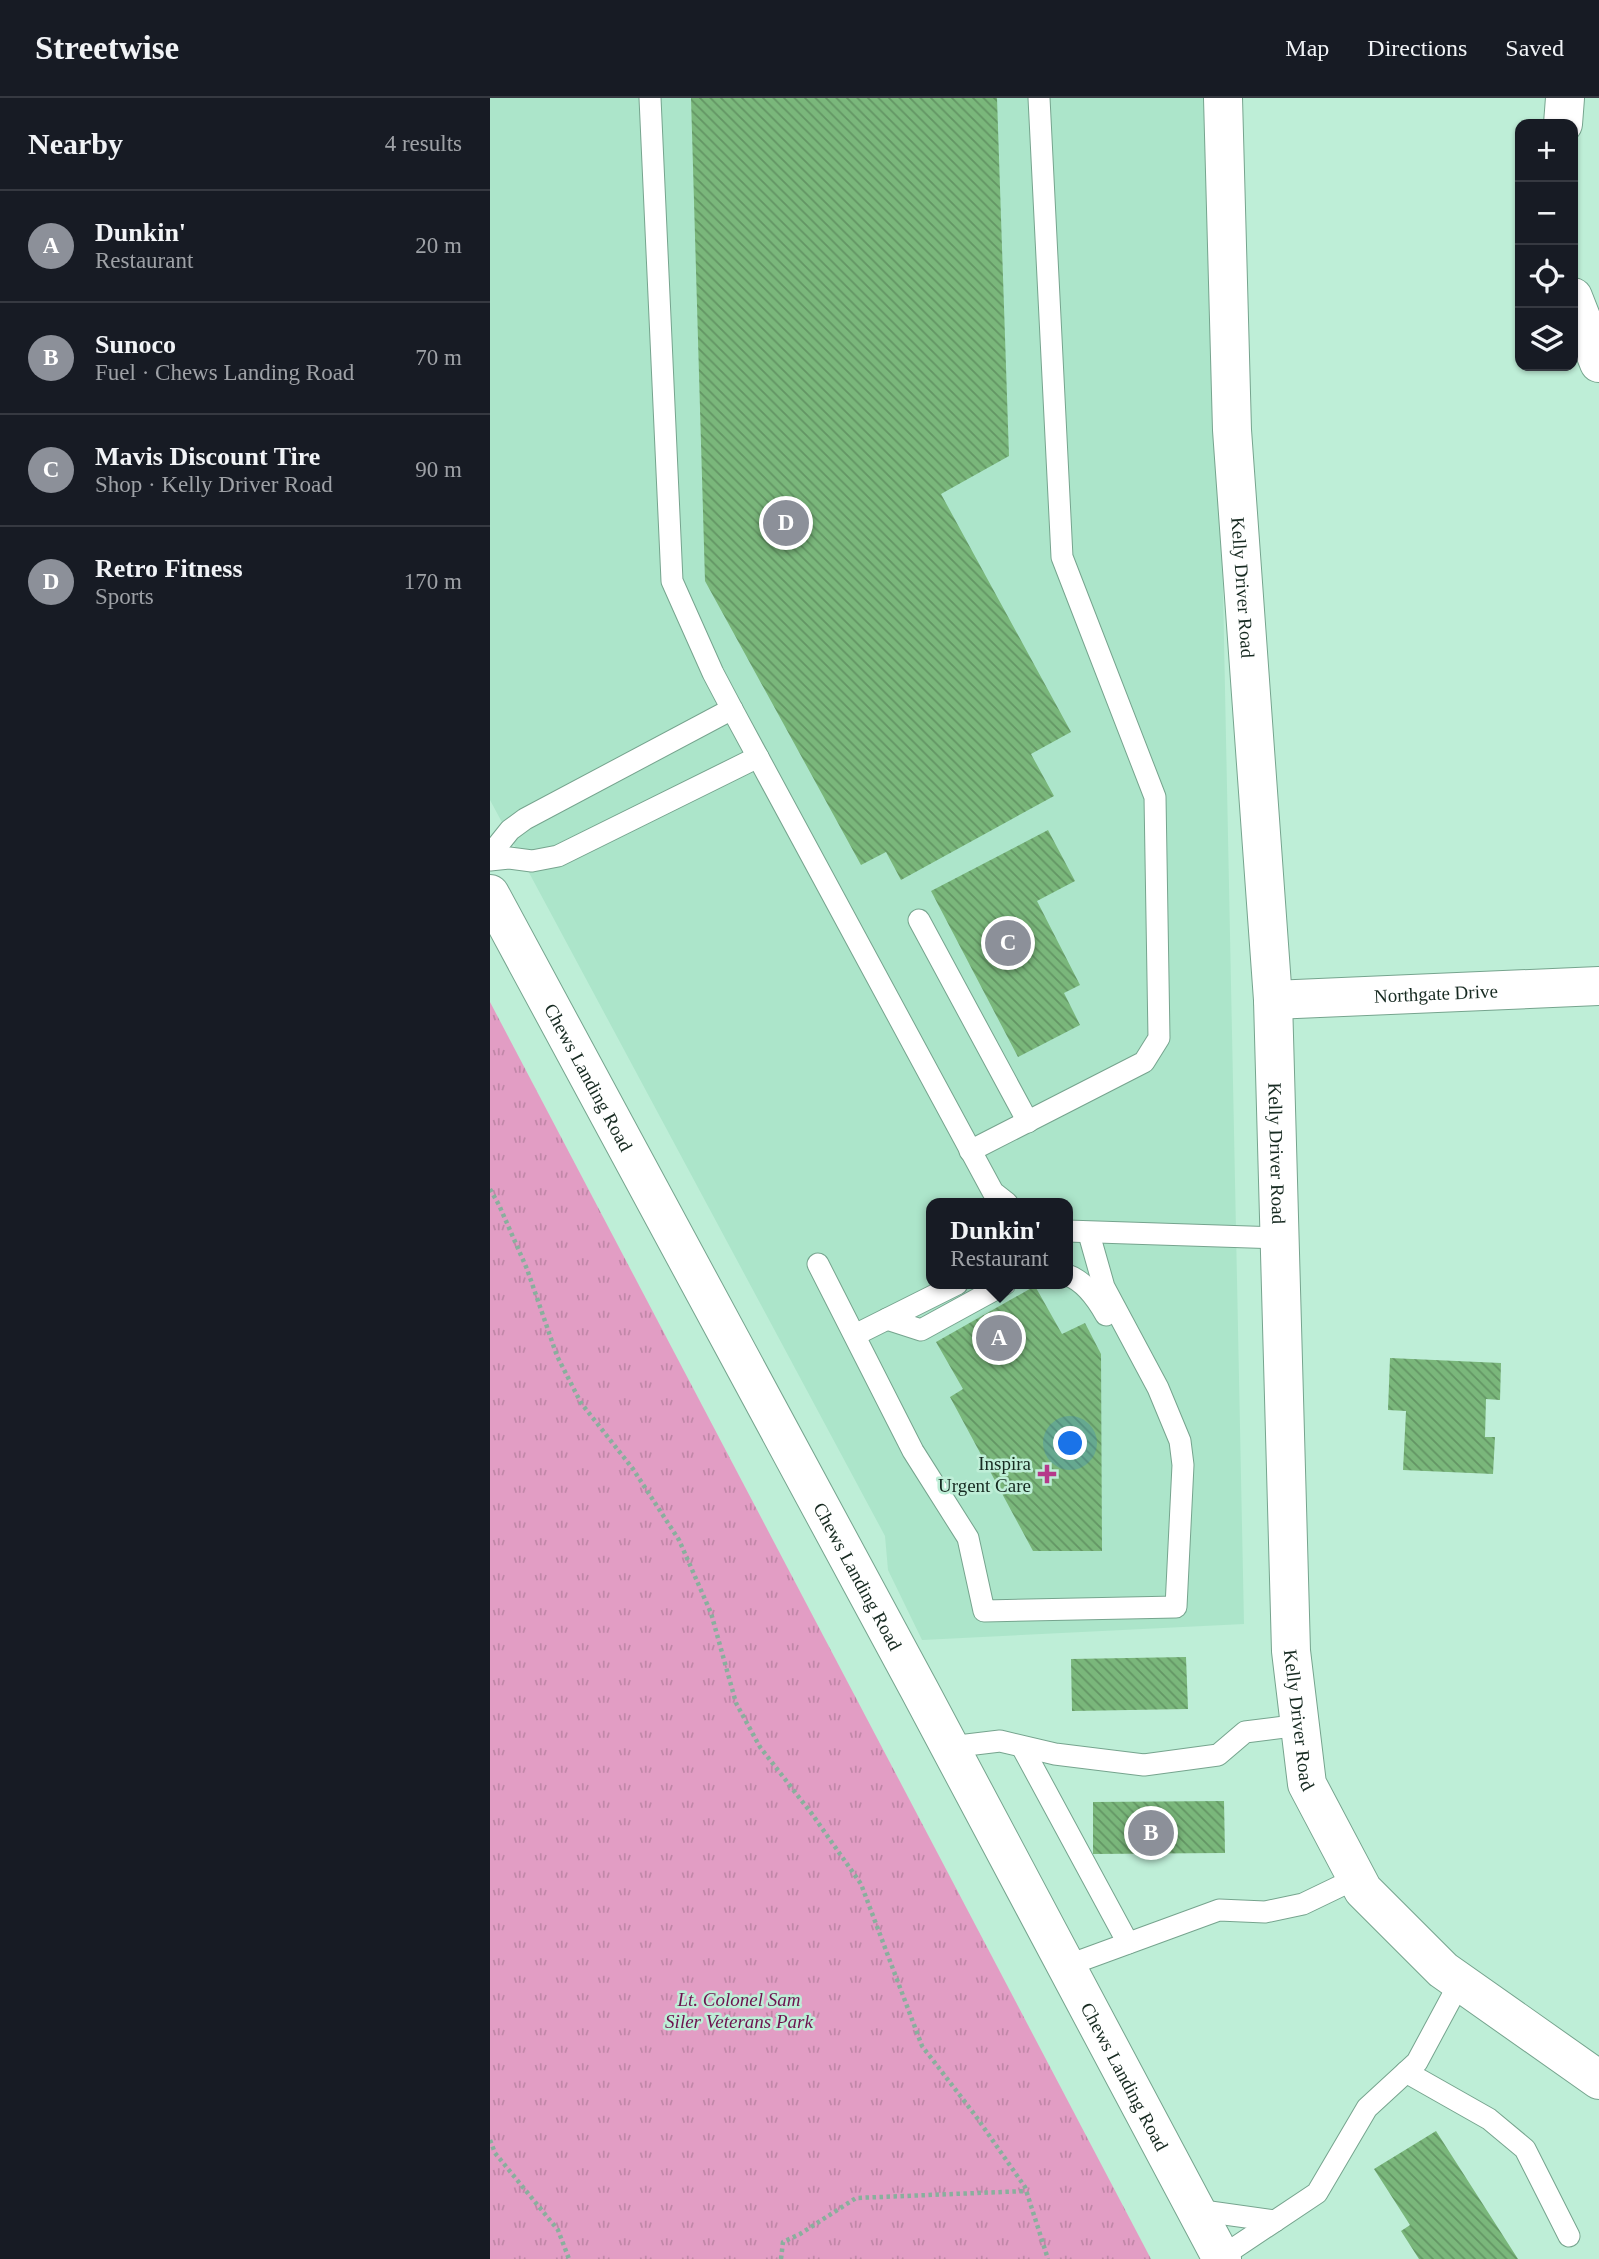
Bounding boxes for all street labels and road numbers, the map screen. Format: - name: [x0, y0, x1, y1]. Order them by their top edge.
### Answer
- street label: Kelly Driver Road: [1228, 516, 1259, 659]
- street label: Northgate Drive: [1373, 980, 1498, 1006]
- street label: Chews Landing Road: [540, 1000, 637, 1155]
- street label: Kelly Driver Road: [1265, 1082, 1290, 1225]
- street label: Chews Landing Road: [810, 1499, 907, 1654]
- street label: Kelly Driver Road: [1280, 1648, 1319, 1795]
- street label: Chews Landing Road: [1077, 1999, 1173, 2154]

